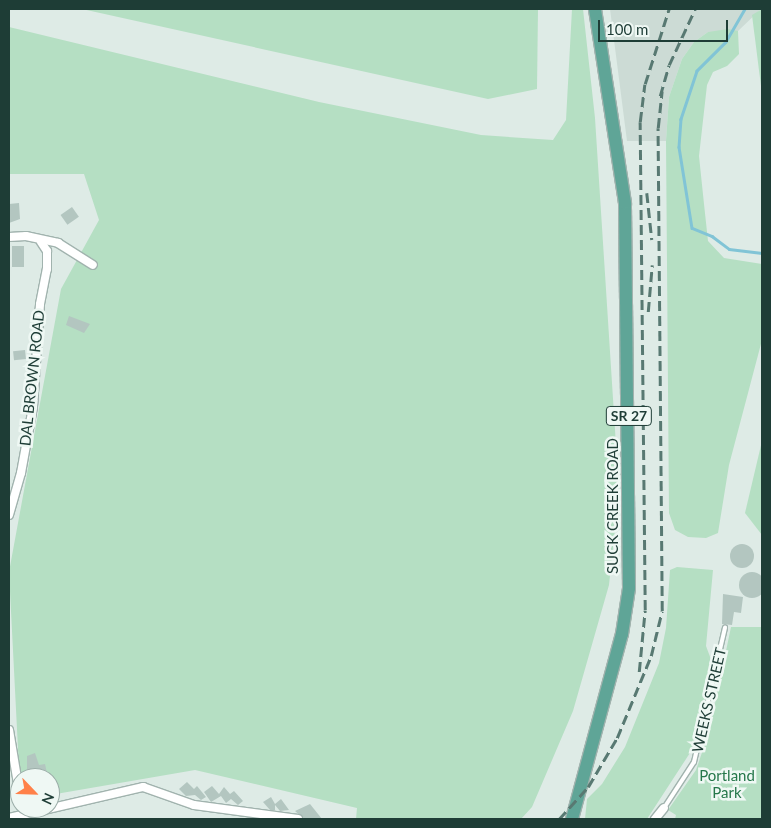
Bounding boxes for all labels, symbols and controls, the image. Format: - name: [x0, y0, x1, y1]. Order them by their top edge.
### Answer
- scale bar: [601, 10, 731, 42]
- text: 100 m: [606, 20, 648, 38]
- street label: DAL BROWN ROAD: [16, 309, 48, 447]
- road number: SR 27: [605, 404, 653, 428]
- street label: SUCK CREEK ROAD: [604, 438, 622, 574]
- street label: WEEKS STREET: [688, 646, 730, 754]
- park label: Portland Park: [699, 766, 755, 801]
- north arrow: [10, 768, 60, 818]
- text: N: [38, 791, 58, 807]

